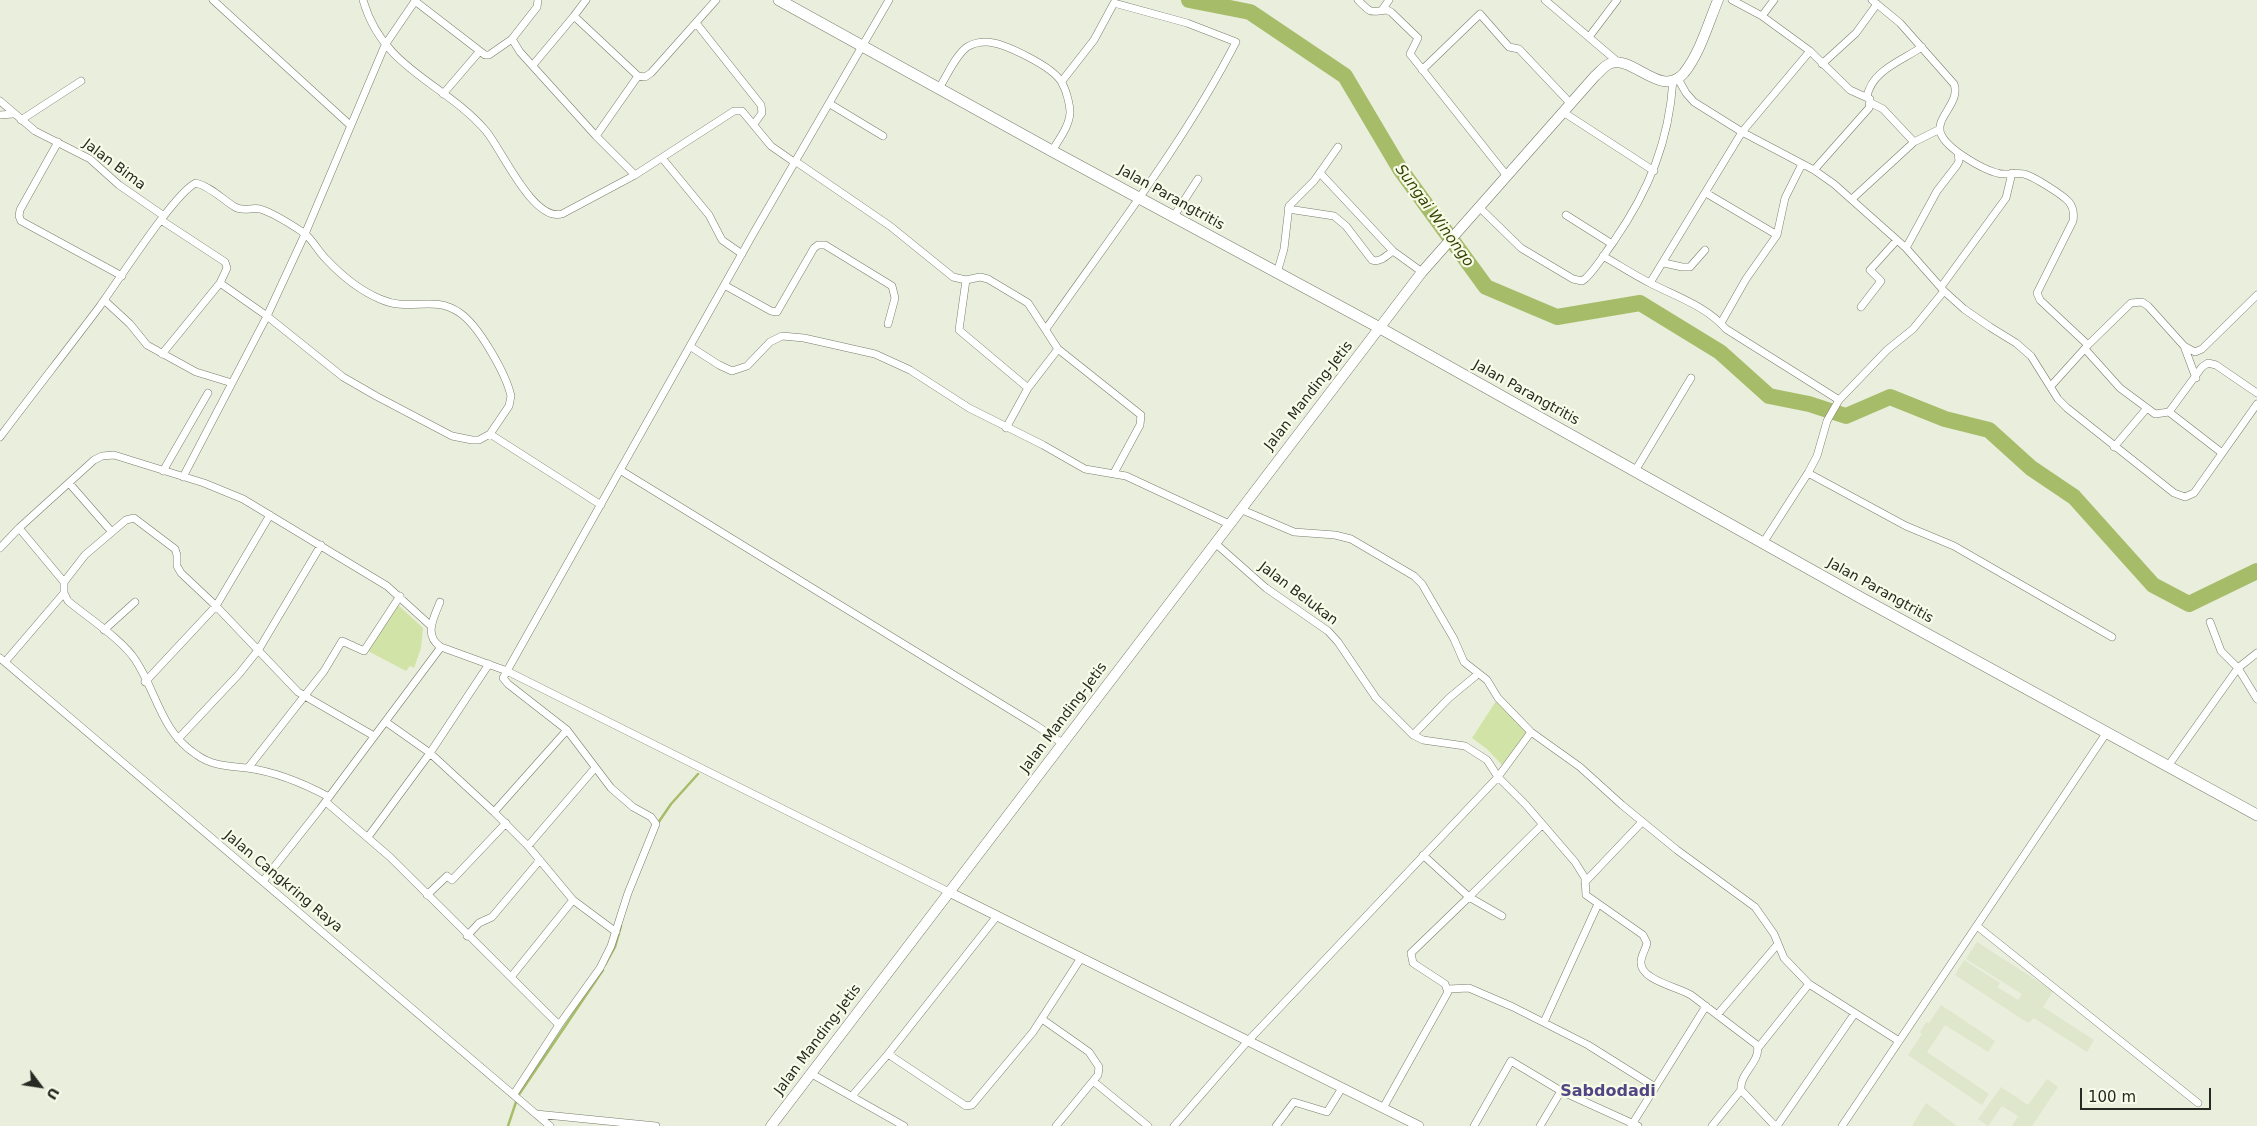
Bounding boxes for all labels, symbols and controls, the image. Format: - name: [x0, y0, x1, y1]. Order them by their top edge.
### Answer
- street label: Jalan Bima: [79, 136, 149, 194]
- water label: Sungai Winongo: [1391, 161, 1477, 271]
- street label: Jalan Parangtritis: [1115, 162, 1227, 234]
- street label: Jalan Manding-Jetis: [1261, 338, 1357, 454]
- street label: Jalan Parangtritis: [1470, 357, 1582, 429]
- street label: Jalan Parangtritis: [1824, 555, 1936, 627]
- street label: Jalan Belukan: [1255, 559, 1341, 629]
- street label: Jalan Manding-Jetis: [1017, 660, 1111, 776]
- street label: Jalan Cangkring Raya: [220, 828, 346, 936]
- street label: Jalan Manding-Jetis: [771, 982, 865, 1098]
- north arrow: [15, 1061, 65, 1111]
- scale bar: [2082, 1078, 2213, 1110]
- district label: Sabdodadi: [1560, 1082, 1656, 1102]
- text: U: [43, 1085, 63, 1103]
- text: 100 m: [2088, 1088, 2136, 1106]

